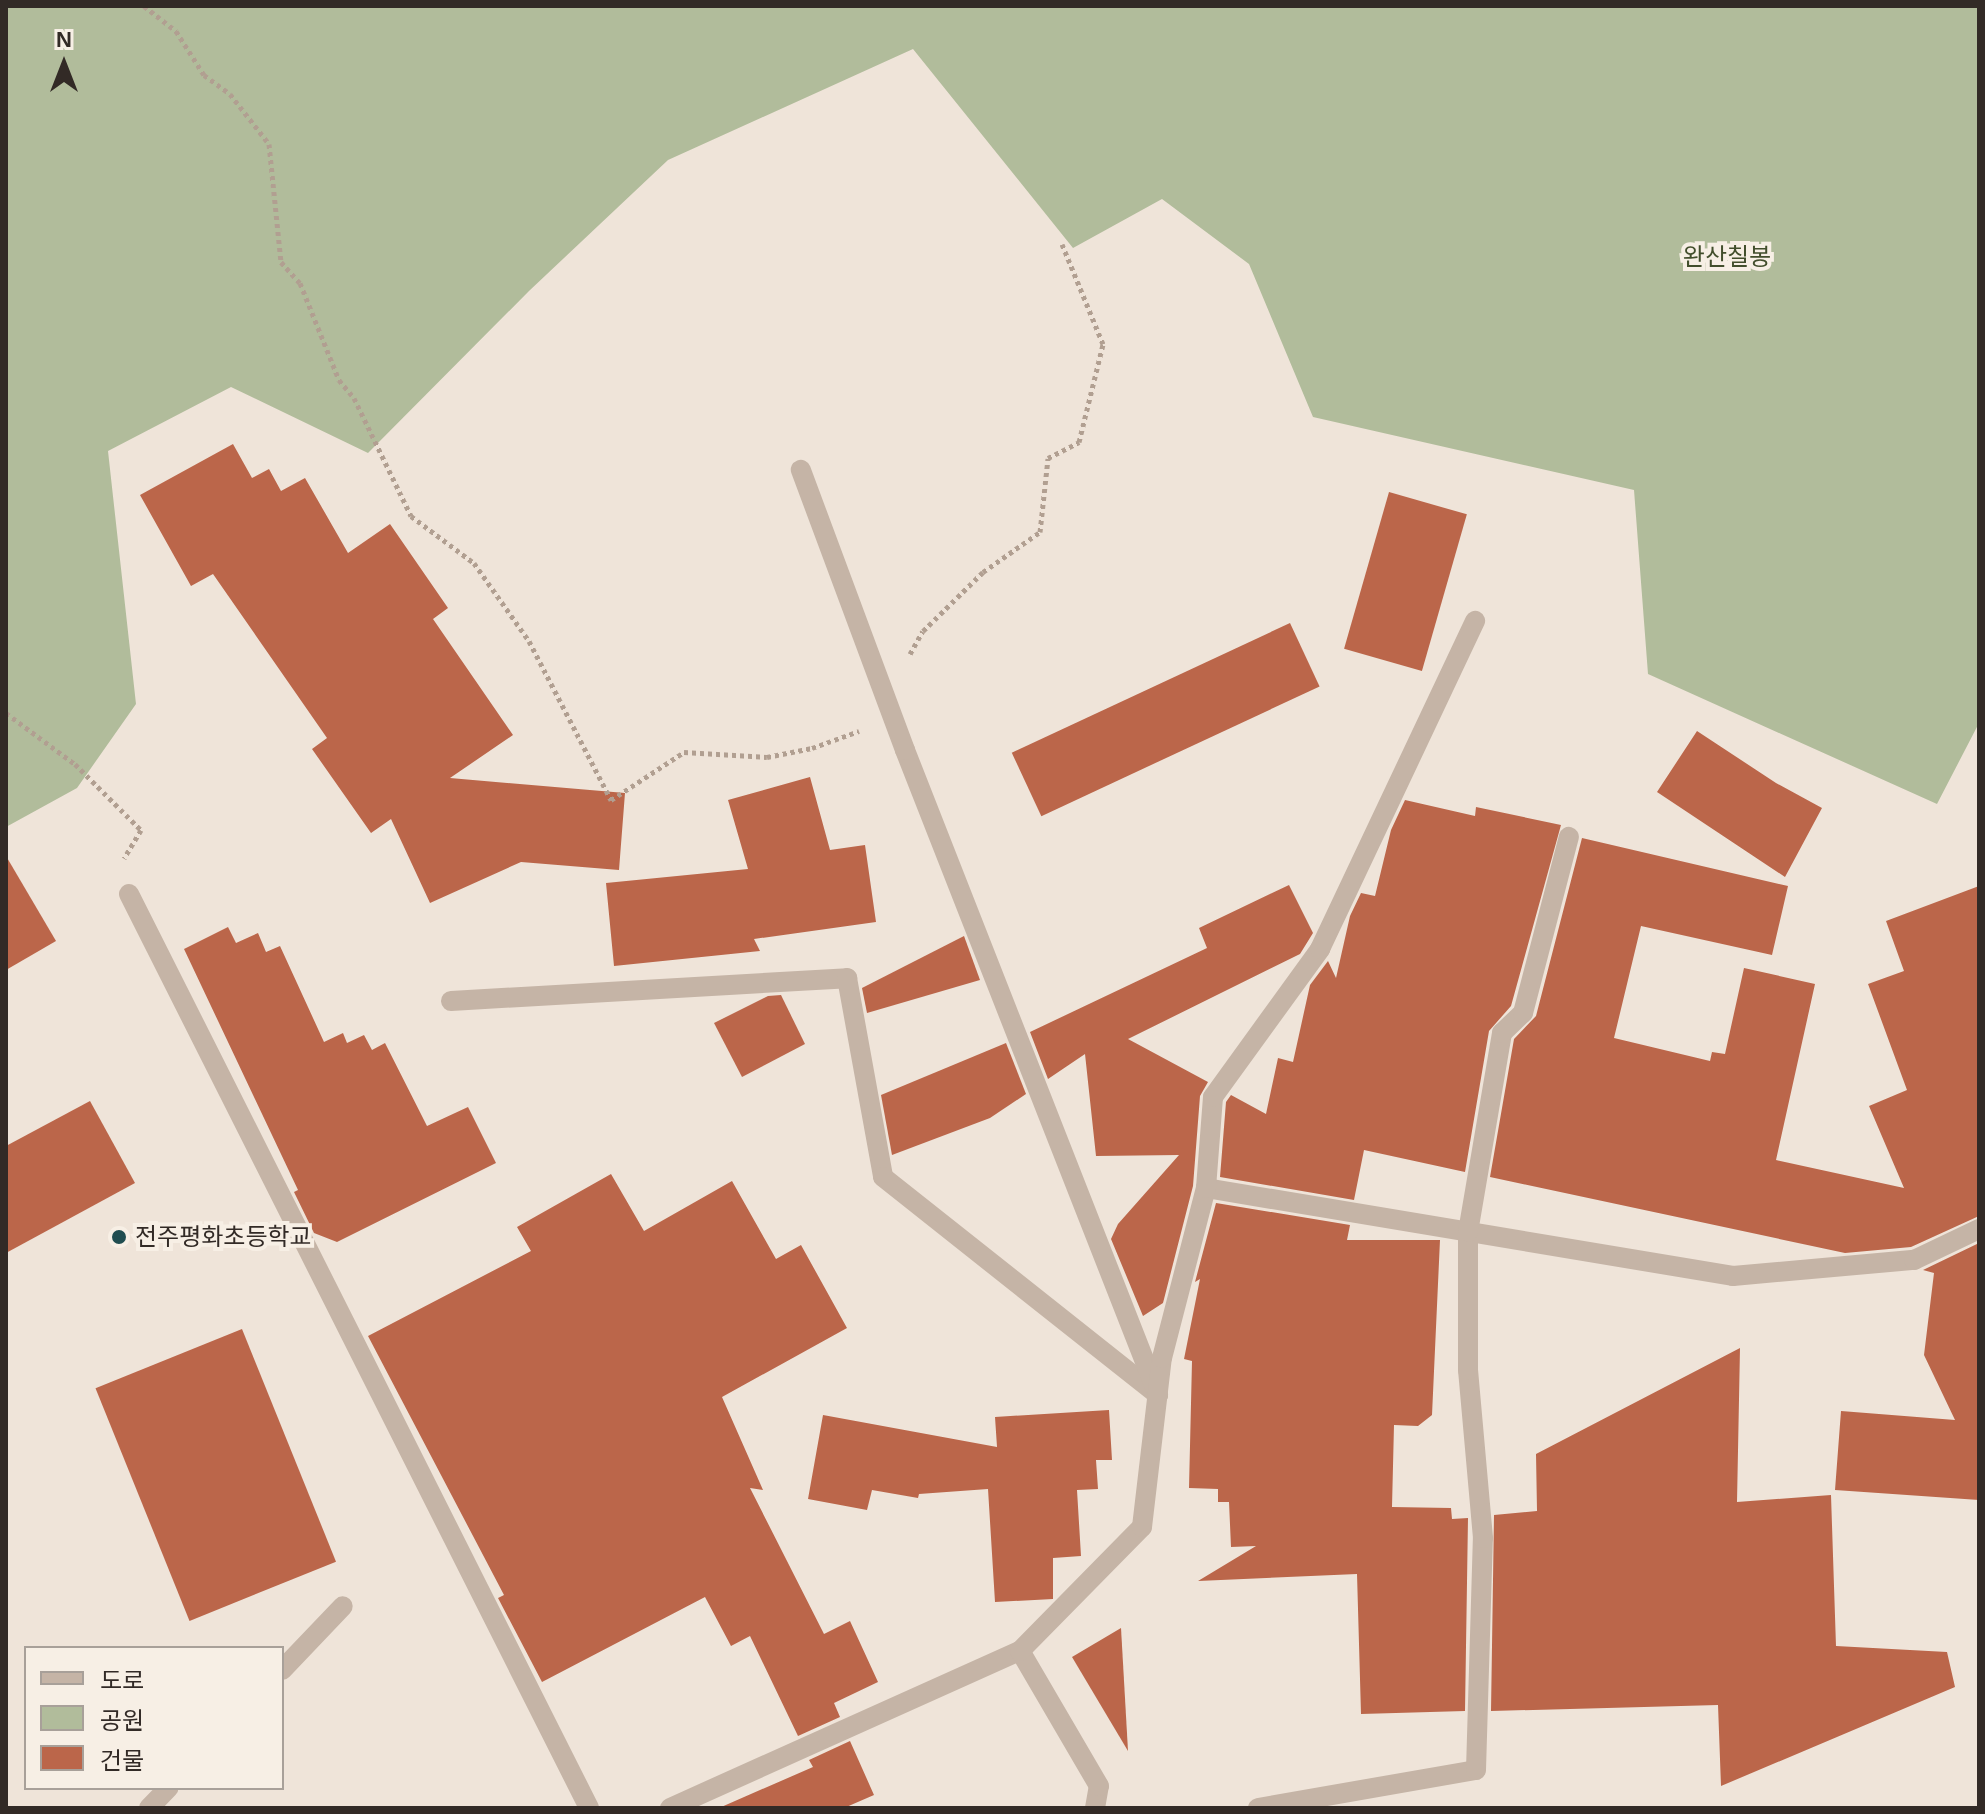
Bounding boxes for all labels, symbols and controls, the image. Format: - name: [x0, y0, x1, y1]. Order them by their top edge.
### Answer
- north arrow: [24, 24, 104, 104]
- text: N: [56, 27, 72, 52]
- park label: 완산칠봉: [1683, 243, 1771, 271]
- place label: 전주평화초등학교: [135, 1223, 312, 1251]
- marker: 전주평화초등학교: [110, 1228, 128, 1246]
- legend: [24, 1646, 284, 1790]
- text: 도로: [100, 1667, 144, 1694]
- text: 공원: [100, 1707, 144, 1734]
- text: 건물: [100, 1747, 144, 1774]

